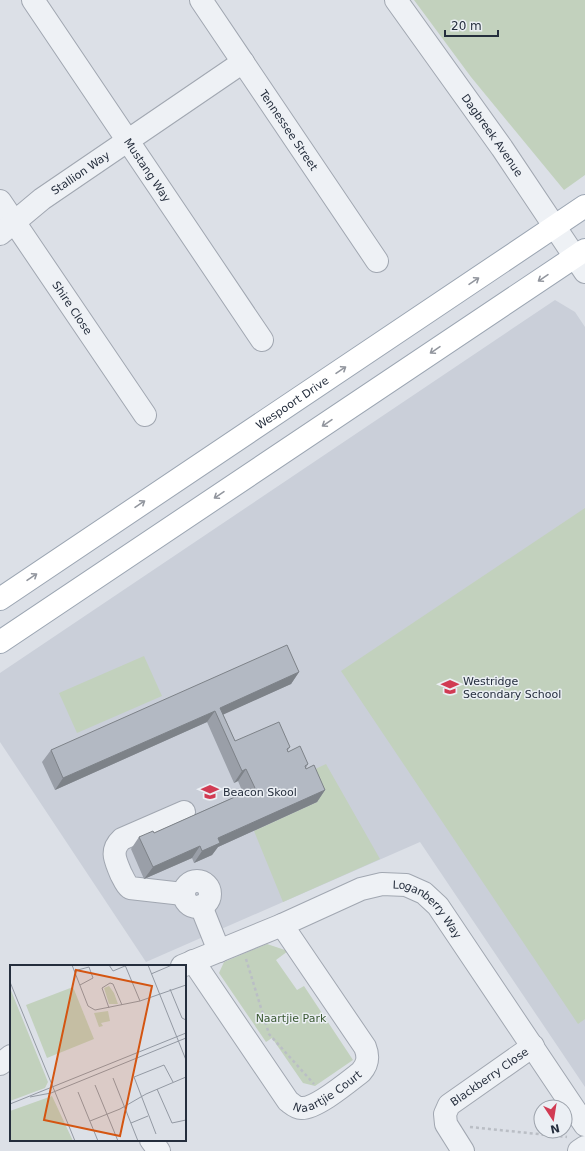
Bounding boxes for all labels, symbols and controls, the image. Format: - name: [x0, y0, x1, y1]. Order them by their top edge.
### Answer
- scale bar: [445, 12, 498, 38]
- text: 20 m: [451, 19, 482, 33]
- street label: Tennessee Street: [256, 87, 321, 174]
- street label: Dagbreek Avenue: [458, 92, 525, 179]
- street label: Mustang Way: [121, 136, 173, 205]
- street label: Stallion Way: [49, 149, 113, 198]
- one-way arrow: [538, 274, 549, 282]
- one-way arrow: [468, 277, 479, 285]
- street label: Shire Close: [49, 279, 95, 337]
- one-way arrow: [430, 346, 441, 354]
- one-way arrow: [335, 365, 347, 373]
- street label: Wespoort Drive: [254, 374, 332, 432]
- one-way arrow: [322, 419, 333, 427]
- one-way arrow: [214, 491, 225, 499]
- one-way arrow: [134, 500, 146, 508]
- one-way arrow: [27, 573, 38, 581]
- place label: Westridge Secondary School: [463, 675, 561, 701]
- school or university icon: Westridge Secondary School: [440, 677, 460, 697]
- school or university icon: Beacon Skool: [200, 782, 220, 802]
- place label: Beacon Skool: [223, 786, 297, 799]
- street label: Loganberry Way: [392, 878, 464, 941]
- inset map: [10, 965, 186, 1141]
- park label: Naartjie Park: [256, 1012, 327, 1025]
- street label: Blackberry Close: [448, 1045, 531, 1109]
- street label: Naartjie Court: [291, 1068, 365, 1115]
- north arrow: [533, 1099, 573, 1139]
- text: N: [549, 1121, 561, 1136]

